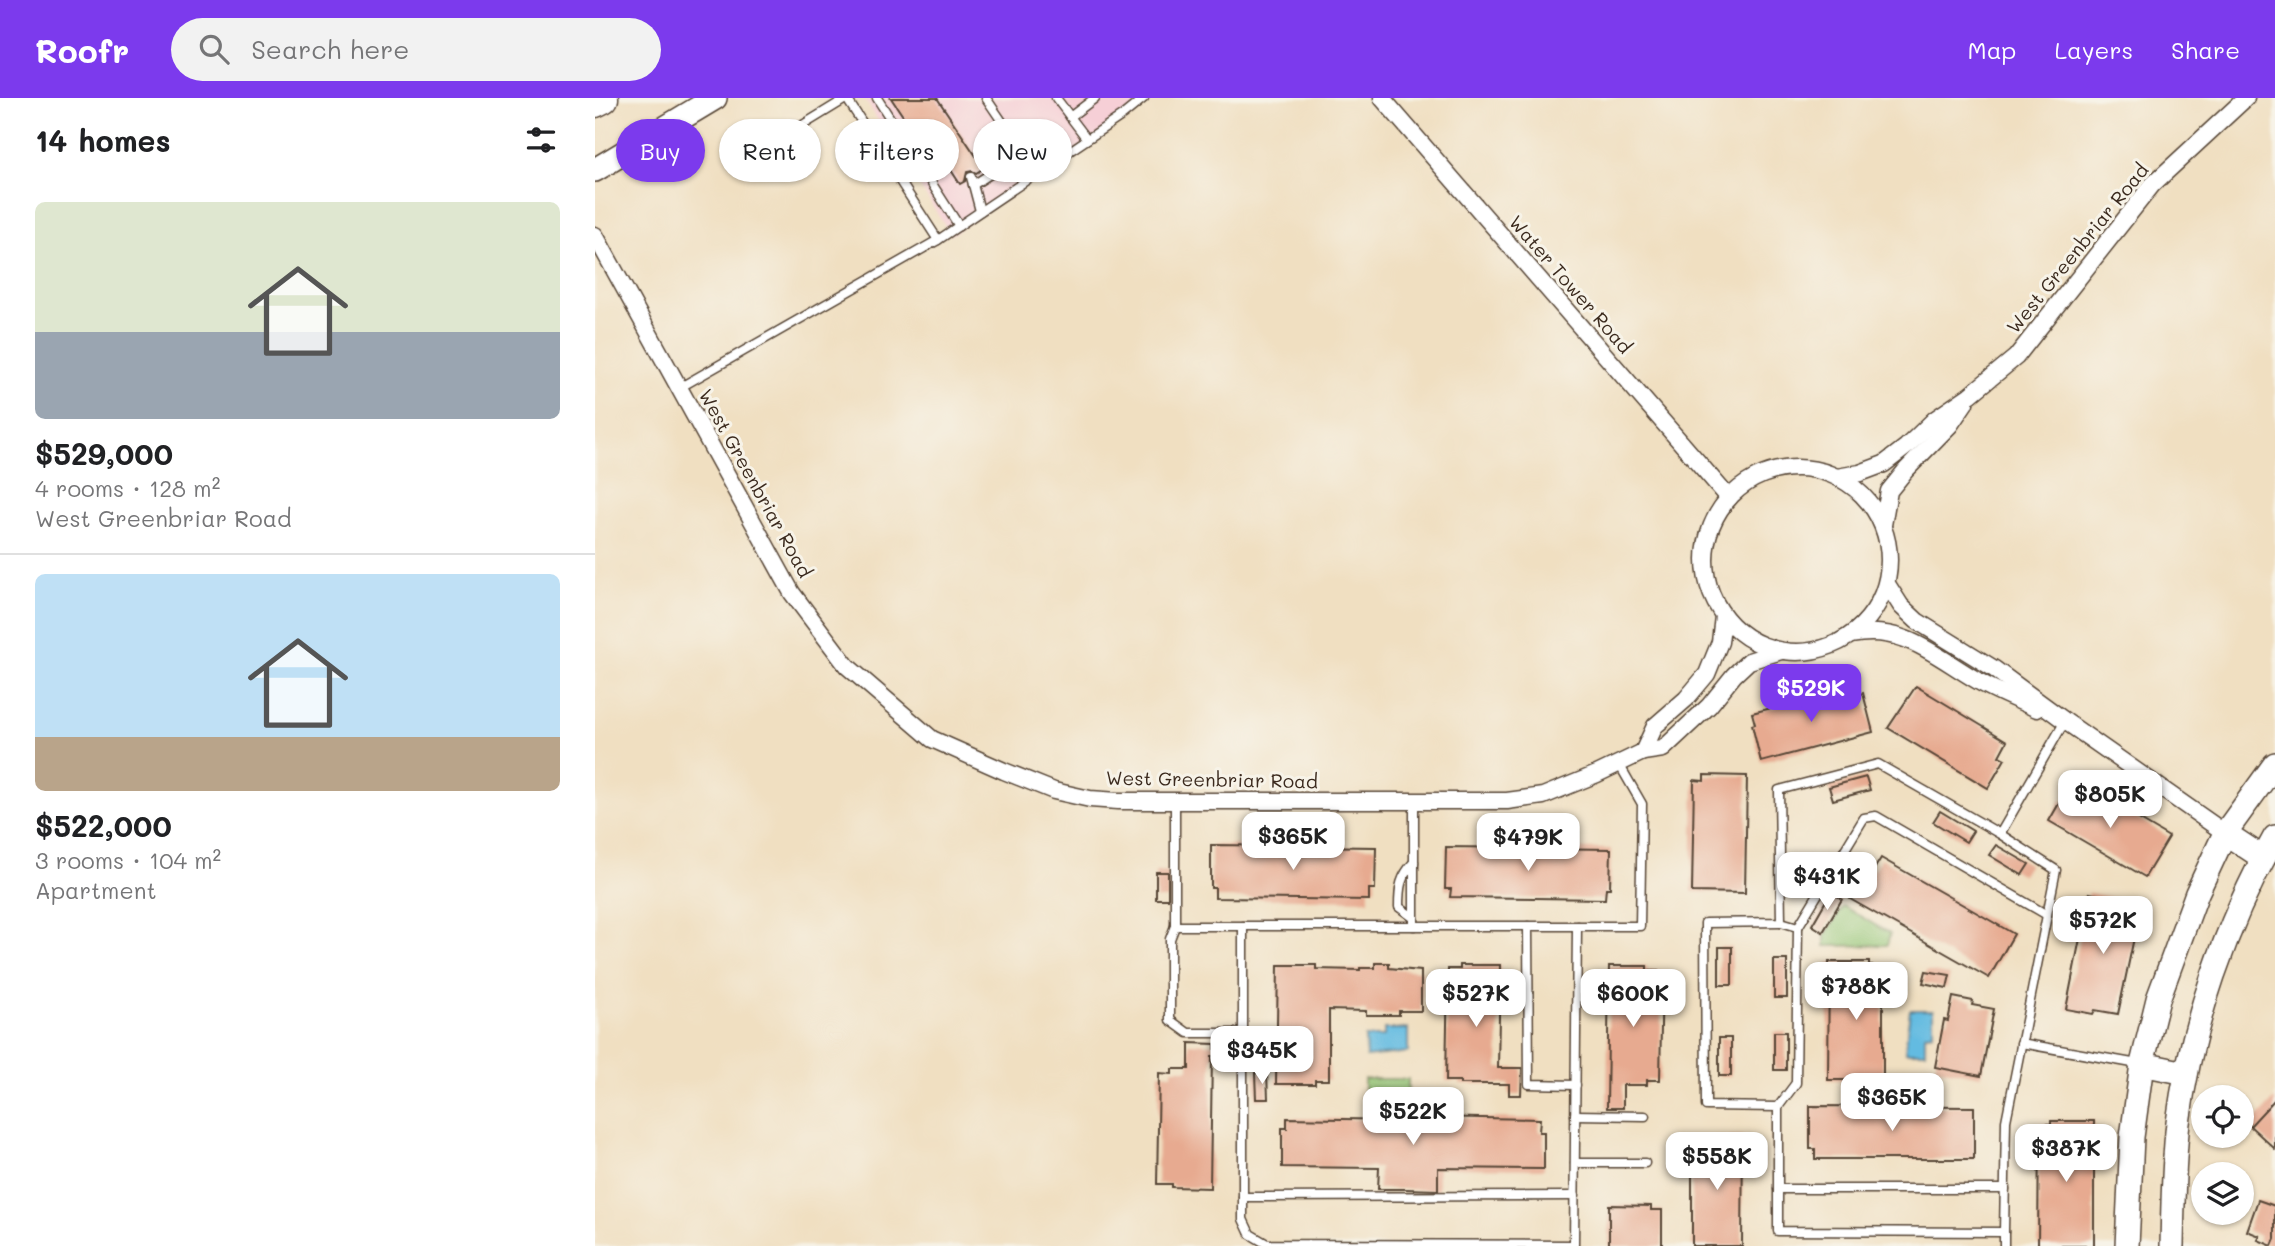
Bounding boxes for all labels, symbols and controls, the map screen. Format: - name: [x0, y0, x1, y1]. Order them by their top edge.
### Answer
- search box: [171, 18, 661, 81]
- text: Roofr: [35, 28, 129, 71]
- icon: search: [195, 30, 233, 68]
- text: Search here: [251, 32, 409, 66]
- text: Map: [1968, 34, 2016, 65]
- text: Layers: [2054, 34, 2133, 65]
- text: Share: [2171, 34, 2240, 65]
- chip: Buy: [616, 119, 705, 182]
- chip: Rent: [719, 119, 821, 182]
- chip: Filters: [835, 119, 959, 182]
- chip: New: [973, 119, 1072, 182]
- text: 14 homes: [35, 120, 171, 160]
- icon: filters: [522, 121, 560, 159]
- street label: West Greenbriar Road: [2001, 158, 2153, 338]
- street label: Water Tower Road: [1504, 210, 1638, 358]
- icon: home: [235, 248, 361, 374]
- street label: West Greenbriar Road: [694, 384, 818, 582]
- text: $529,000: [35, 433, 173, 473]
- text: 4 rooms · 128 m²: [35, 473, 220, 503]
- text: West Greenbriar Road: [35, 503, 292, 533]
- icon: home: [235, 620, 361, 746]
- pin: $529K: [1762, 664, 1860, 724]
- text: $529K: [1776, 672, 1846, 702]
- street label: West Greenbriar Road: [1106, 765, 1318, 793]
- pin: $805K: [2061, 770, 2159, 830]
- text: $805K: [2074, 778, 2146, 808]
- text: $522,000: [35, 805, 172, 845]
- pin: $365K: [1244, 812, 1342, 872]
- pin: $479K: [1479, 814, 1577, 873]
- text: $365K: [1258, 820, 1328, 850]
- text: $479K: [1493, 821, 1563, 851]
- text: 3 rooms · 104 m²: [35, 845, 221, 875]
- pin: $431K: [1778, 852, 1876, 912]
- text: $431K: [1793, 860, 1861, 890]
- text: Apartment: [35, 875, 157, 905]
- pin: $572K: [2054, 896, 2152, 956]
- text: $572K: [2069, 904, 2137, 934]
- pin: $788K: [1807, 962, 1905, 1022]
- pin: $527K: [1427, 970, 1525, 1029]
- pin: $600K: [1584, 970, 1682, 1029]
- text: $788K: [1821, 970, 1891, 1000]
- text: $527K: [1442, 977, 1510, 1007]
- text: $600K: [1597, 977, 1669, 1007]
- pin: $345K: [1213, 1026, 1311, 1086]
- text: $345K: [1226, 1034, 1298, 1064]
- pin: $365K: [1843, 1074, 1941, 1133]
- text: $365K: [1857, 1081, 1927, 1111]
- map controls: [2191, 1085, 2254, 1225]
- button: locate: [2191, 1085, 2254, 1148]
- pin: $522K: [1364, 1088, 1462, 1147]
- text: $522K: [1379, 1095, 1447, 1125]
- pin: $387K: [2017, 1124, 2115, 1184]
- pin: $558K: [1668, 1132, 1766, 1192]
- text: $387K: [2031, 1132, 2101, 1162]
- text: $558K: [1682, 1140, 1752, 1170]
- button: layers: [2191, 1162, 2254, 1225]

